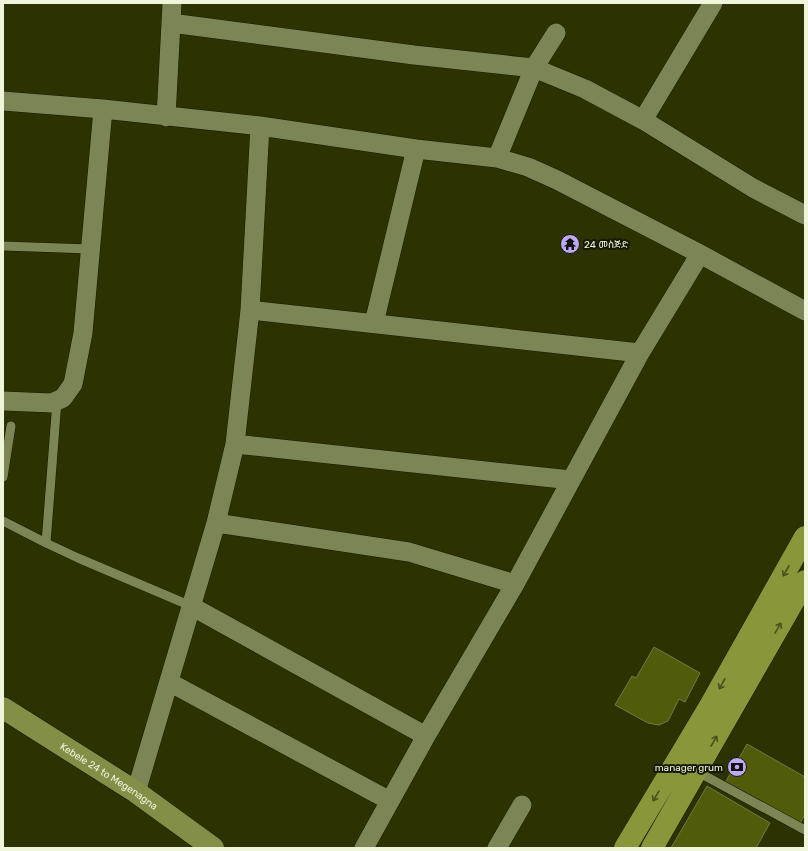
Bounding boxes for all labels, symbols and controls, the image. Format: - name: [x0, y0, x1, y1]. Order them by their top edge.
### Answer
- temple icon: 24 መስጅድ: [559, 233, 581, 255]
- place label: 24 መስጅድ: [584, 239, 628, 251]
- one-way arrow: [781, 565, 789, 577]
- one-way arrow: [774, 622, 782, 634]
- one-way arrow: [718, 678, 725, 690]
- one-way arrow: [710, 735, 718, 747]
- street label: Kebele 24 to Megenagna: [58, 741, 160, 813]
- bank icon: manager grum: [726, 756, 748, 778]
- place label: manager grum: [655, 762, 723, 774]
- one-way arrow: [652, 790, 660, 801]

